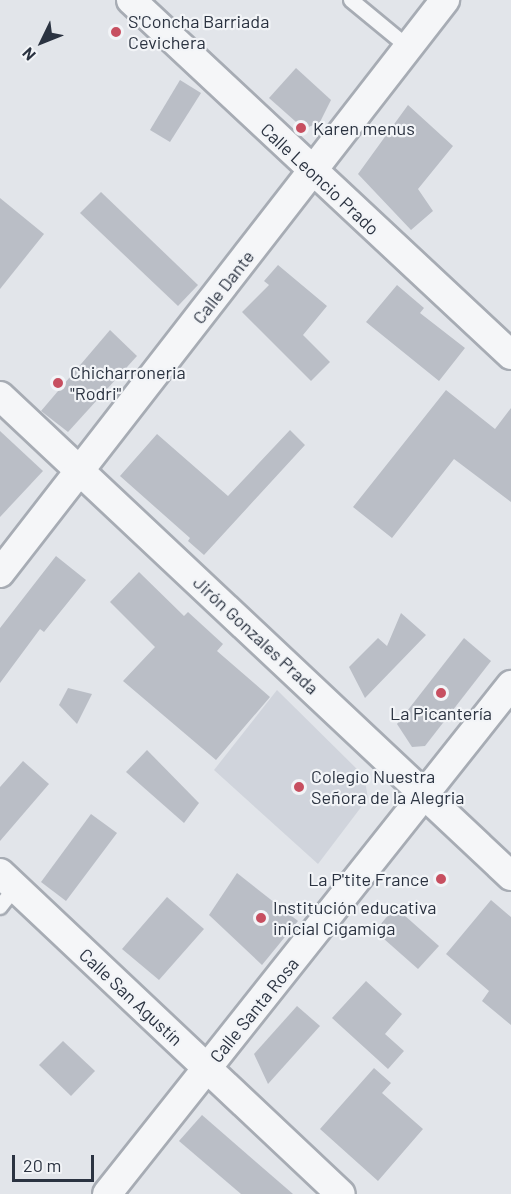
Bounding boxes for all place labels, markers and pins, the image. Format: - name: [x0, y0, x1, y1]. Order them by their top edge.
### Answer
- place label: S'Concha Barriada Cevichera: [128, 11, 269, 54]
- marker: S'Concha Barriada Cevichera: [109, 25, 123, 39]
- place label: Karen menus: [313, 117, 415, 139]
- marker: Karen menus: [294, 121, 308, 135]
- place label: Chicharroneria "Rodri": [70, 362, 186, 404]
- marker: Chicharroneria "Rodri": [51, 376, 65, 390]
- marker: La Picantería: [434, 686, 448, 700]
- place label: La Picantería: [390, 702, 492, 724]
- place label: Colegio Nuestra Señora de la Alegria: [311, 766, 465, 808]
- marker: Colegio Nuestra Señora de la Alegria: [292, 780, 306, 794]
- place label: La P'tite France: [308, 868, 429, 890]
- marker: La P'tite France: [434, 872, 448, 886]
- place label: Institución educativa inicial Cigamiga: [273, 897, 436, 940]
- marker: Institución educativa inicial Cigamiga: [254, 911, 268, 925]

